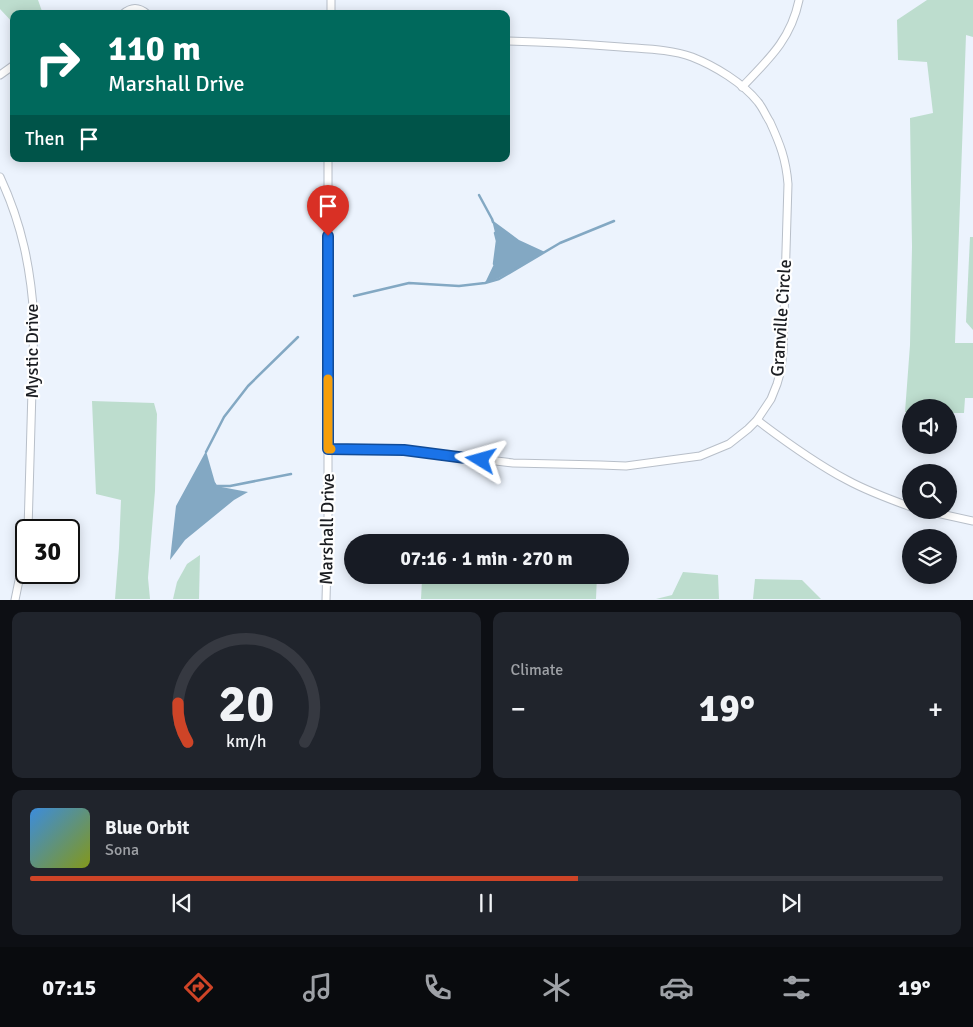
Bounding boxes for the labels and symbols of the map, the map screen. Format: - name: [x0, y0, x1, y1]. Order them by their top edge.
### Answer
- pin: [307, 185, 349, 236]
- street label: Granville Circle: [766, 259, 796, 377]
- street label: Mystic Drive: [21, 304, 43, 398]
- position arrow: [454, 433, 506, 485]
- street label: Marshall Drive: [315, 473, 339, 585]
- speed limit sign: 30: [15, 519, 80, 584]

